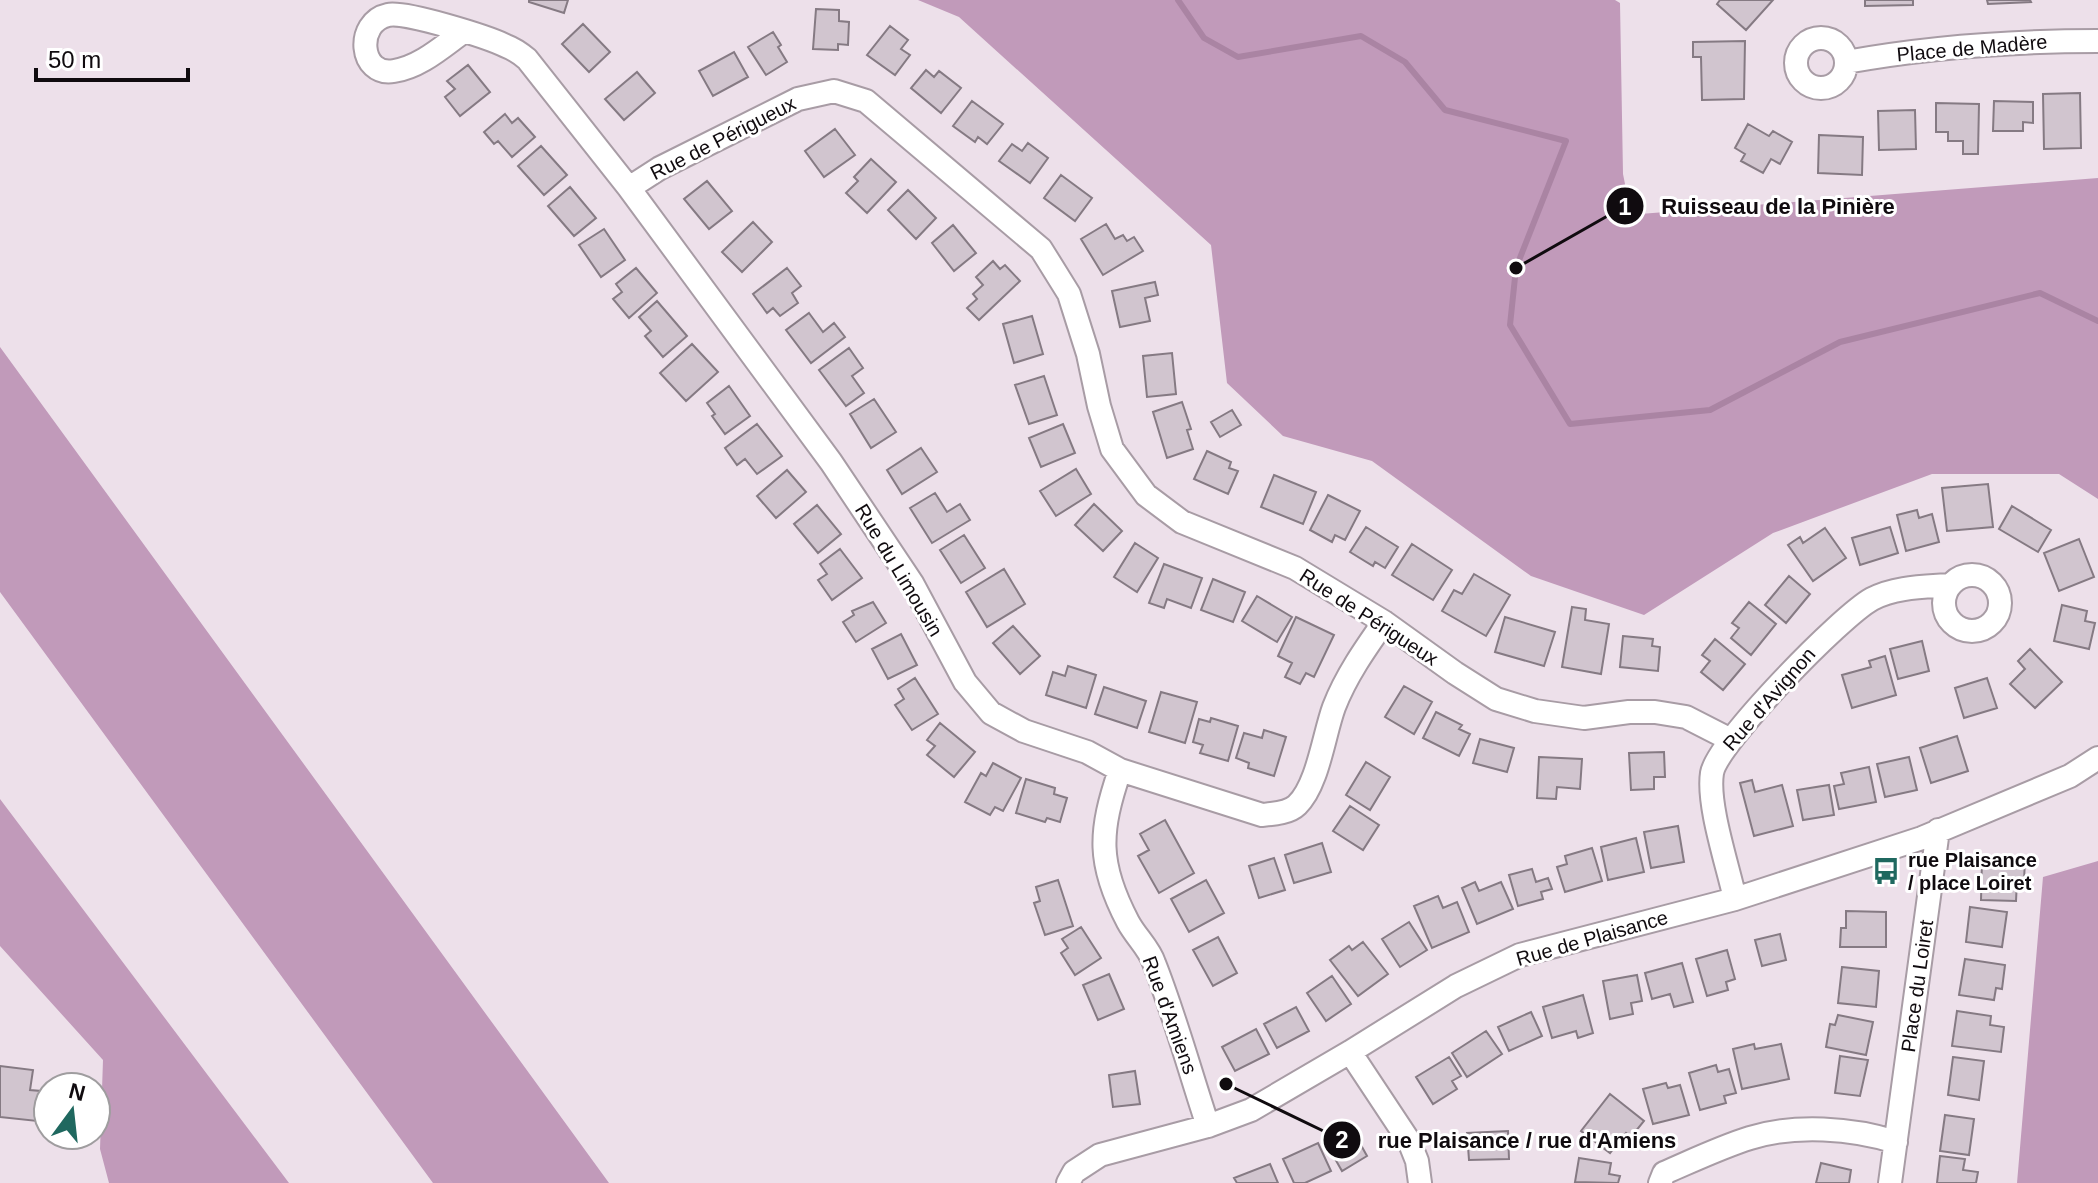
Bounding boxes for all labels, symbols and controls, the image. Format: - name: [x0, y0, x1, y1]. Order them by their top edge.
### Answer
- street label: Place de Madère: [1896, 30, 2048, 66]
- scale bar: [36, 32, 188, 82]
- text: 50 m: [48, 46, 101, 73]
- street label: Rue de Périgueux: [647, 92, 799, 184]
- callout: Ruisseau de la Pinière: [1605, 183, 1911, 229]
- text: 1: [1618, 193, 1632, 220]
- text: Ruisseau de la Pinière: [1661, 194, 1895, 219]
- street label: Rue du Limousin: [851, 500, 947, 640]
- street label: Rue de Périgueux: [1296, 564, 1442, 670]
- street label: Rue d'Avignon: [1718, 643, 1820, 755]
- place label: rue Plaisance / place Loiret: [1908, 849, 2037, 894]
- bus stop icon: rue Plaisance / place Loiret: [1871, 856, 1901, 886]
- street label: Rue de Plaisance: [1514, 906, 1670, 970]
- street label: Place du Loiret: [1897, 918, 1937, 1054]
- street label: Rue d'Amiens: [1138, 953, 1202, 1077]
- north arrow: [32, 1071, 112, 1151]
- text: N: [66, 1078, 88, 1106]
- callout: rue Plaisance / rue d'Amiens: [1322, 1117, 1693, 1163]
- text: 2: [1335, 1126, 1349, 1153]
- text: rue Plaisance / rue d'Amiens: [1378, 1128, 1676, 1153]

